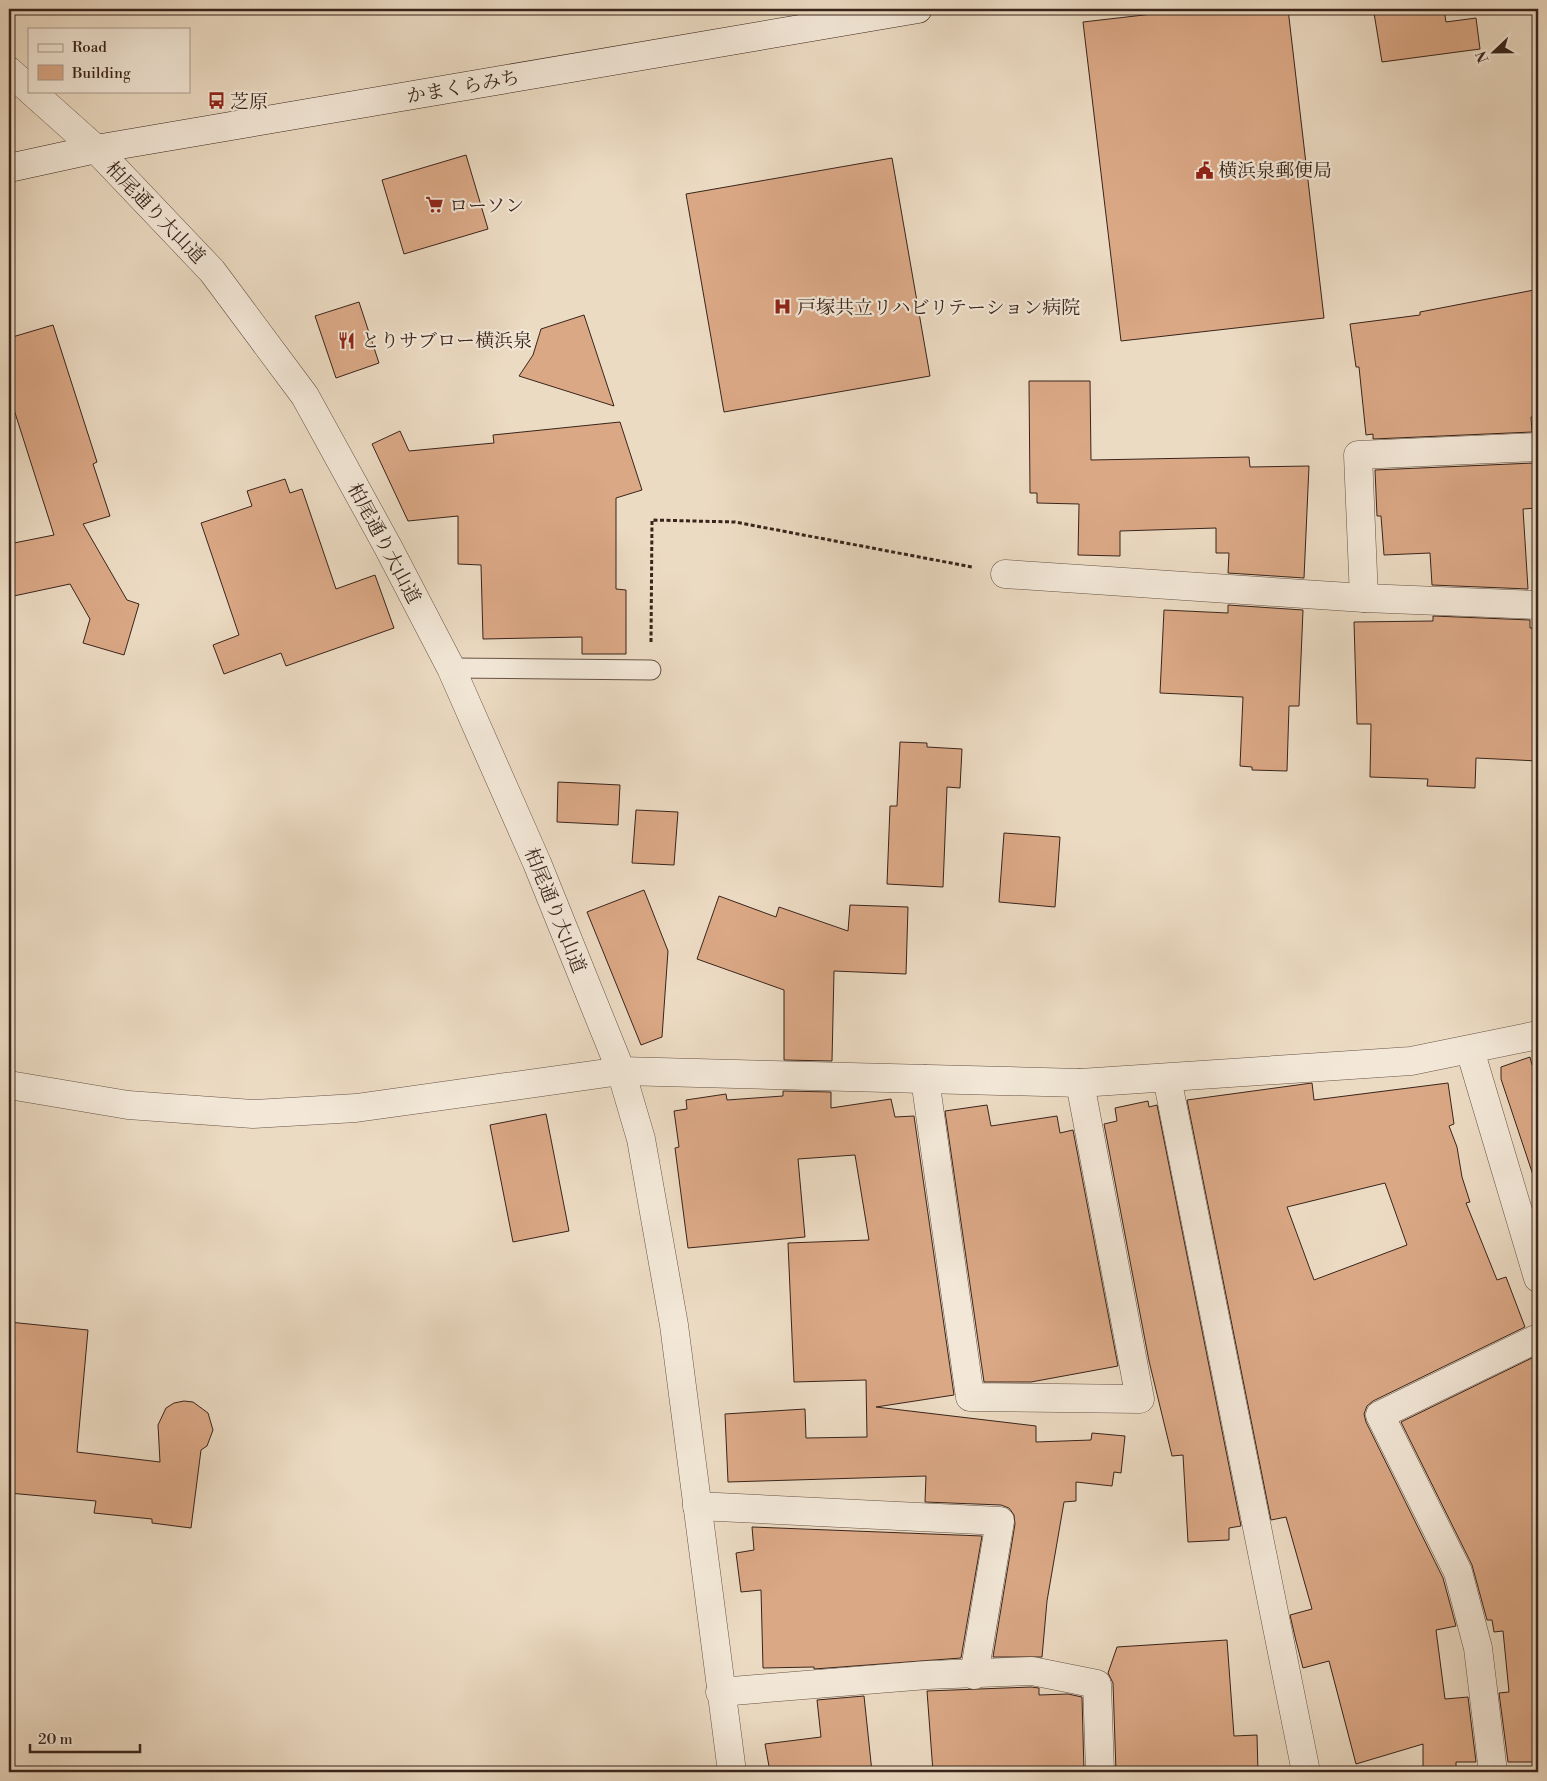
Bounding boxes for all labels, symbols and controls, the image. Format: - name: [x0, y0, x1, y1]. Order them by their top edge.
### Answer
- legend: [28, 28, 190, 92]
- north arrow: [1470, 28, 1520, 78]
- text: Road: [72, 38, 107, 57]
- text: N: [1472, 48, 1493, 65]
- text: Building: [71, 64, 131, 83]
- street label: かまくらみち: [405, 65, 521, 109]
- place label: 芝原: [230, 90, 268, 114]
- bus stop icon: 芝原: [206, 91, 226, 111]
- street label: 柏尾通り大山道: [100, 157, 210, 269]
- place label: 横浜泉郵便局: [1218, 159, 1332, 183]
- public building icon: 横浜泉郵便局: [1194, 160, 1214, 180]
- place label: ローソン: [449, 194, 524, 218]
- supermarket icon: ローソン: [425, 195, 445, 215]
- place label: 戸塚共立リハビリテーション病院: [797, 296, 1080, 320]
- hospital icon: 戸塚共立リハビリテーション病院: [773, 297, 793, 317]
- place label: とりサブロー横浜泉: [361, 329, 532, 353]
- restaurant icon: とりサブロー横浜泉: [337, 330, 357, 350]
- street label: 柏尾通り大山道: [342, 479, 426, 608]
- street label: 柏尾通り大山道: [519, 844, 591, 977]
- scale bar: [30, 1721, 140, 1753]
- text: 20 m: [38, 1730, 73, 1749]

